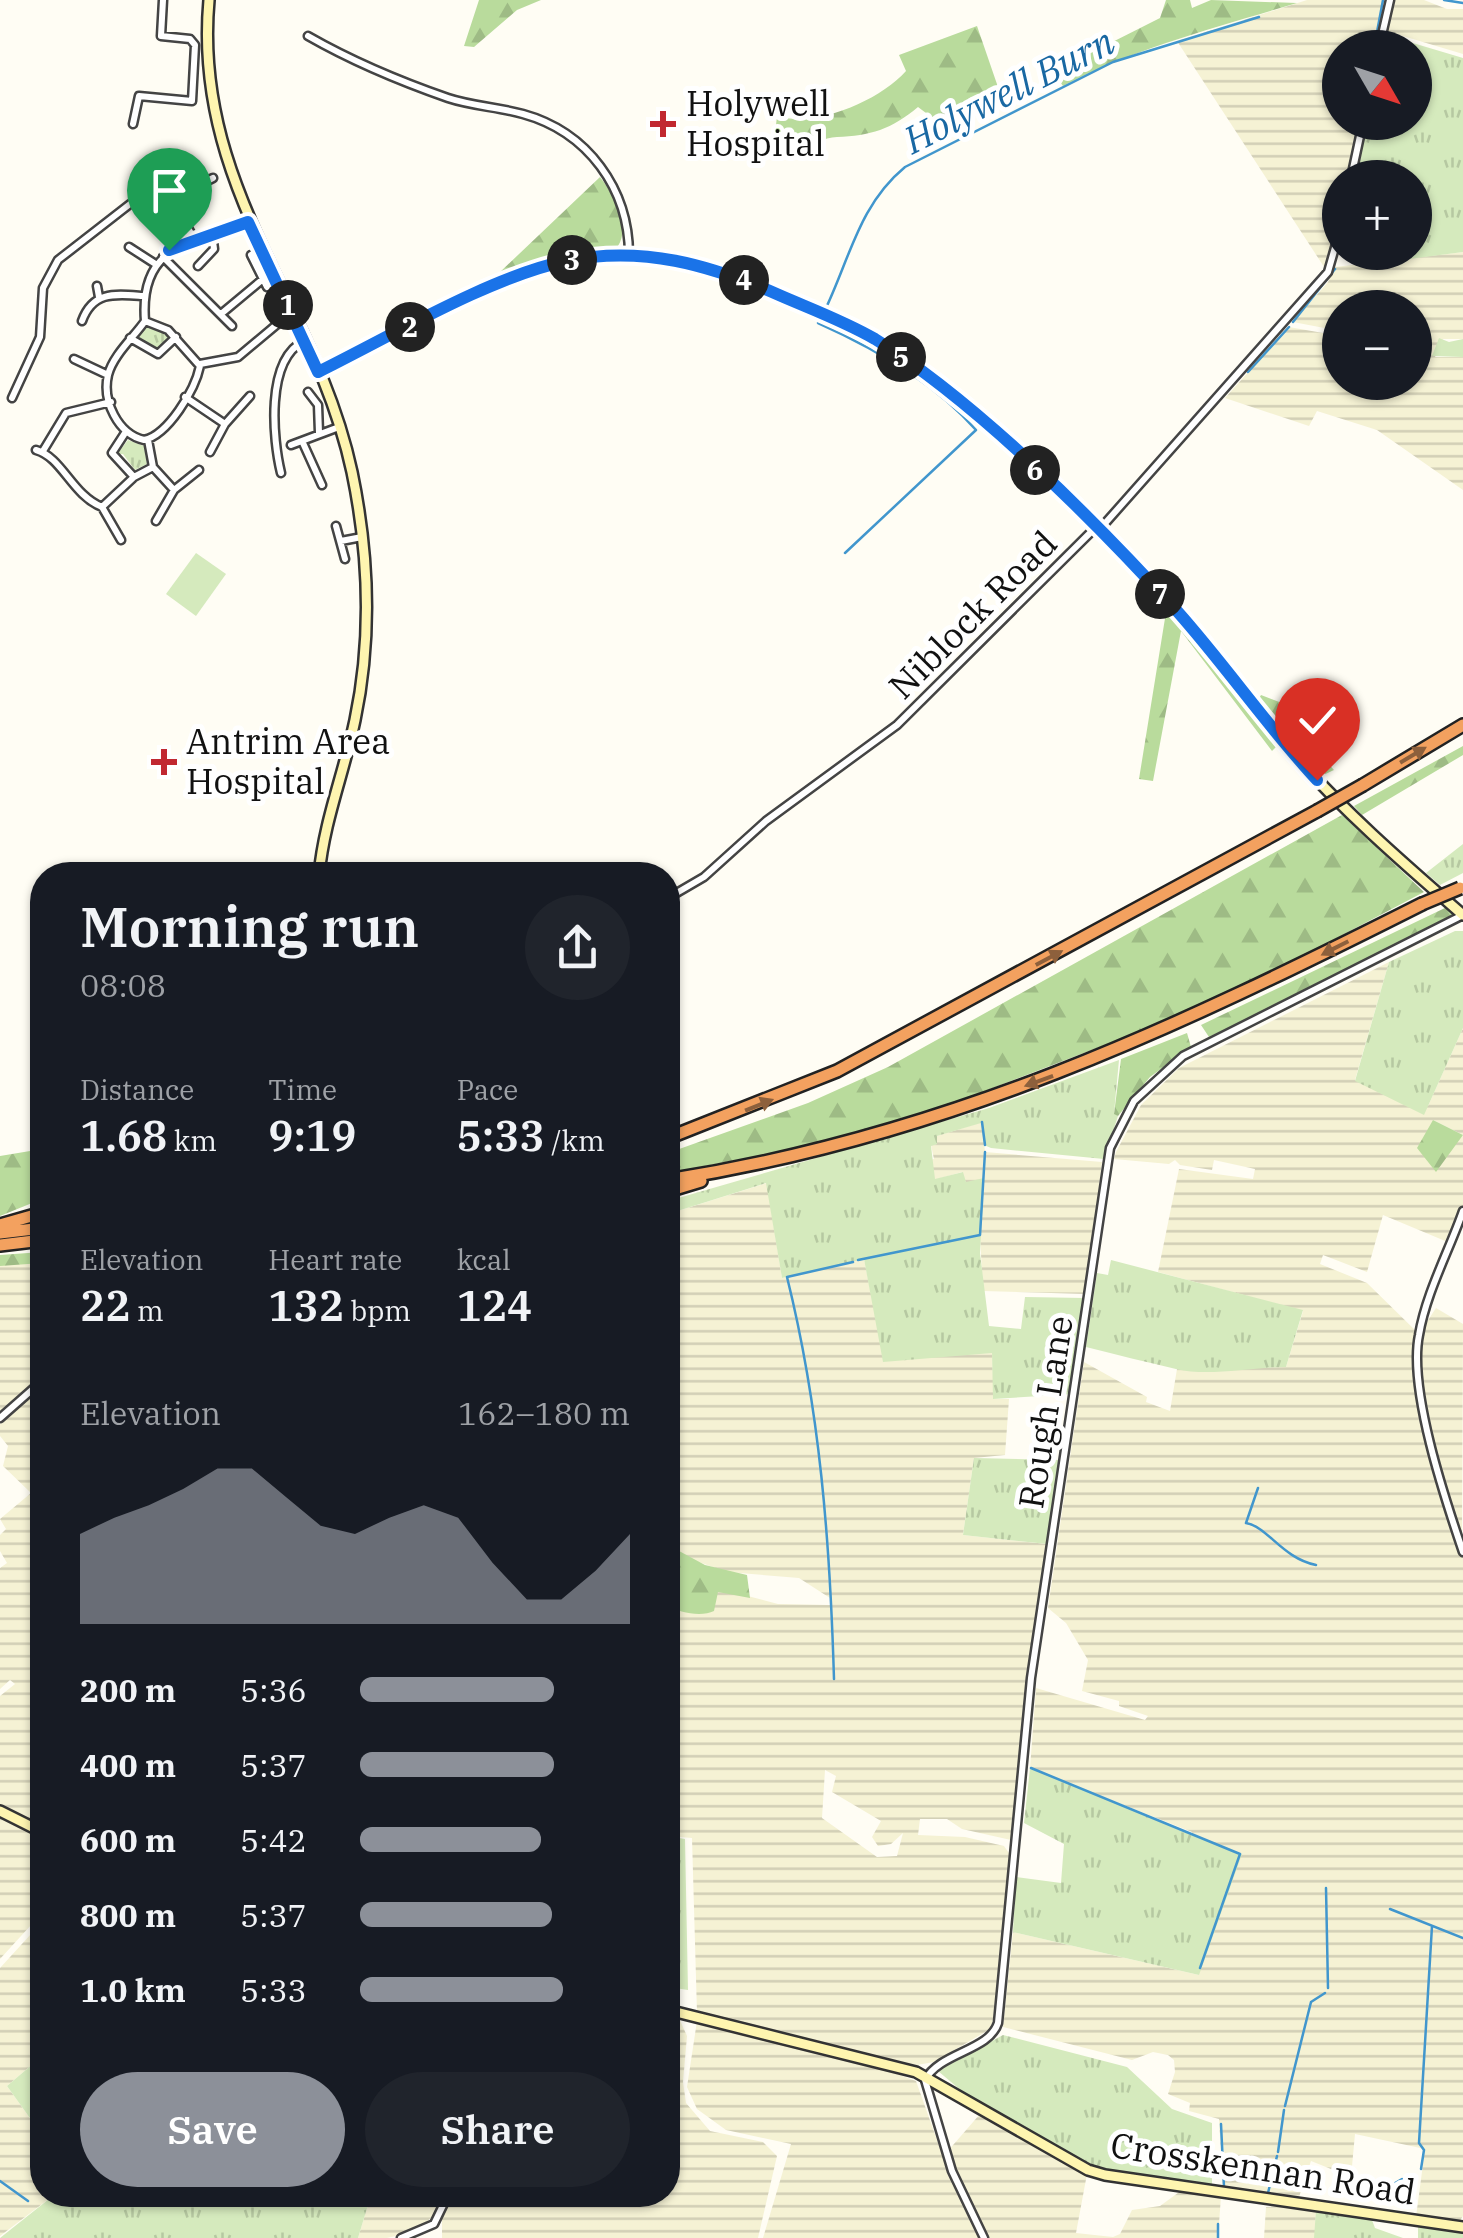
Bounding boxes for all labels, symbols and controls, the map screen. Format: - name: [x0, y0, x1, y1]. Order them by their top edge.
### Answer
- water label: Holywell Burn: [894, 15, 1122, 164]
- north arrow: [1322, 30, 1432, 140]
- map controls: [1322, 30, 1432, 400]
- place label: Holywell Hospital: [686, 80, 830, 166]
- marker: Holywell Hospital: [650, 111, 676, 137]
- pin: [127, 148, 212, 251]
- button: +: [1322, 160, 1432, 270]
- icon: arrive: [142, 163, 197, 218]
- pin: 3: [547, 235, 597, 285]
- text: 3: [564, 241, 580, 278]
- pin: 4: [719, 255, 769, 305]
- text: 4: [736, 261, 752, 298]
- pin: 1: [263, 280, 313, 330]
- text: 1: [280, 286, 296, 323]
- button: −: [1322, 290, 1432, 400]
- pin: 2: [385, 302, 435, 352]
- text: 2: [402, 308, 418, 345]
- pin: 5: [876, 332, 926, 382]
- text: 5: [893, 338, 909, 375]
- pin: 6: [1010, 445, 1060, 495]
- text: 6: [1027, 451, 1043, 488]
- street label: Niblock Road: [878, 520, 1066, 708]
- pin: 7: [1135, 569, 1185, 619]
- text: 7: [1152, 575, 1168, 612]
- pin: [1275, 678, 1360, 781]
- icon: check: [1290, 693, 1345, 748]
- place label: Antrim Area Hospital: [186, 718, 390, 804]
- one-way arrow: [1399, 747, 1427, 764]
- marker: Antrim Area Hospital: [151, 749, 177, 775]
- text: Morning run: [80, 891, 419, 962]
- button: share: [525, 895, 630, 1000]
- one-way arrow: [1320, 939, 1349, 956]
- one-way arrow: [1034, 950, 1063, 967]
- text: 08:08: [80, 964, 166, 1006]
- text: Distance: [80, 1071, 194, 1108]
- text: Time: [268, 1071, 337, 1108]
- text: Pace: [457, 1071, 518, 1108]
- one-way arrow: [1023, 1074, 1053, 1090]
- one-way arrow: [744, 1096, 774, 1112]
- text: 1.68: [80, 1108, 167, 1163]
- text: 9:19: [268, 1108, 356, 1163]
- text: 5:33: [457, 1108, 545, 1163]
- text: km: [167, 1122, 217, 1159]
- text: /km: [545, 1122, 605, 1159]
- text: Elevation: [80, 1241, 203, 1278]
- text: Heart rate: [268, 1241, 402, 1278]
- text: kcal: [457, 1241, 511, 1278]
- text: 22: [80, 1278, 130, 1333]
- text: 132: [268, 1278, 344, 1333]
- text: 124: [457, 1278, 532, 1333]
- text: m: [130, 1292, 164, 1329]
- text: bpm: [344, 1292, 411, 1329]
- street label: Rough Lane: [1007, 1312, 1083, 1511]
- text: Elevation: [80, 1392, 221, 1434]
- text: 162–180 m: [458, 1392, 630, 1434]
- text: 200 m: [80, 1669, 176, 1711]
- text: 5:36: [240, 1669, 307, 1711]
- text: 400 m: [80, 1744, 176, 1786]
- text: 5:37: [240, 1744, 307, 1786]
- text: 600 m: [80, 1819, 176, 1861]
- text: 5:42: [240, 1819, 307, 1861]
- text: 800 m: [80, 1894, 176, 1936]
- text: 5:37: [240, 1894, 307, 1936]
- text: 1.0 km: [80, 1969, 186, 2011]
- text: 5:33: [240, 1969, 307, 2011]
- button: Save: [80, 2072, 345, 2187]
- button: Share: [365, 2072, 630, 2187]
- street label: Crosskennan Road: [1108, 2121, 1419, 2215]

